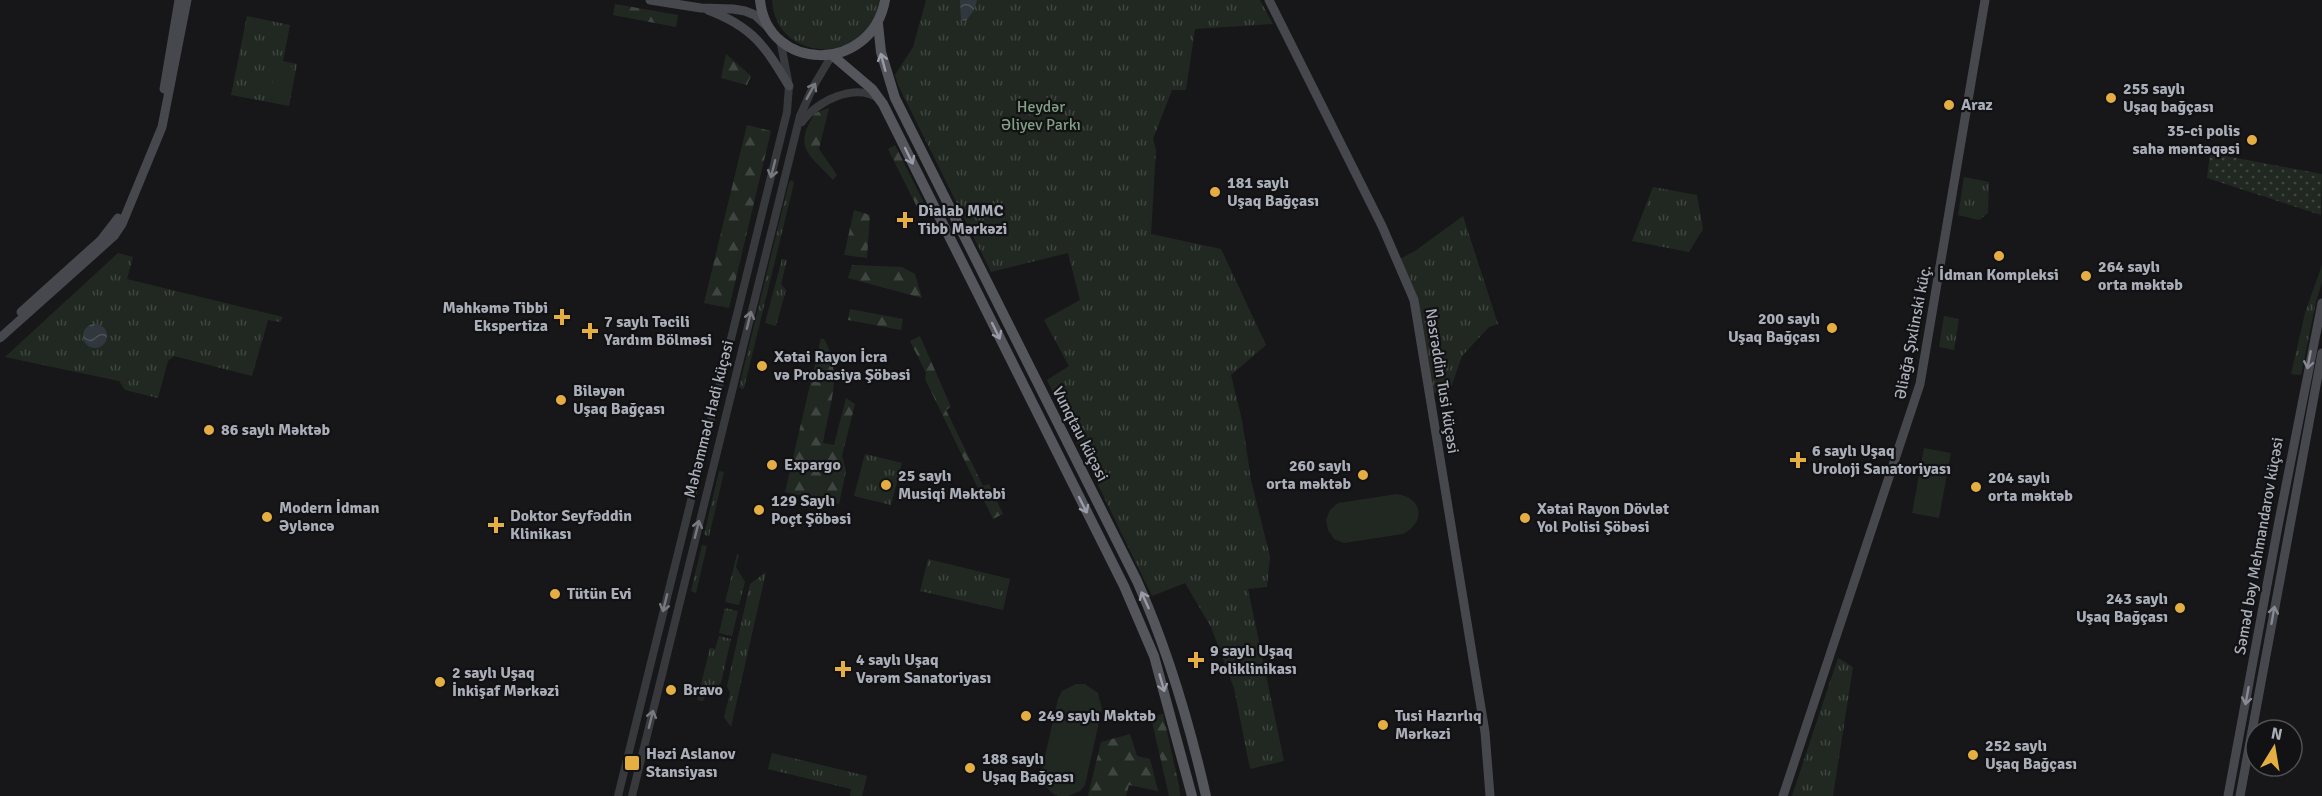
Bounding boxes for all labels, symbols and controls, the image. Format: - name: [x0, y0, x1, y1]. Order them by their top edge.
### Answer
- one-way arrow: [877, 53, 889, 72]
- place label: 255 saylı Uşaq bağçası: [2123, 79, 2214, 117]
- one-way arrow: [806, 83, 817, 101]
- marker: 255 saylı Uşaq bağçası: [2104, 91, 2118, 105]
- place label: Araz: [1961, 95, 1993, 115]
- park label: Heydər Əliyev Parkı: [1001, 97, 1081, 135]
- marker: Araz: [1942, 98, 1956, 112]
- place label: 35-ci polis sahə məntəqəsi: [2132, 121, 2240, 159]
- marker: 35-ci polis sahə məntəqəsi: [2245, 133, 2259, 147]
- one-way arrow: [904, 147, 915, 165]
- one-way arrow: [766, 159, 778, 178]
- place label: 181 saylı Uşaq Bağçası: [1227, 173, 1319, 211]
- marker: 181 saylı Uşaq Bağçası: [1208, 185, 1222, 199]
- place label: Dialab MMC Tibb Mərkəzi: [918, 201, 1007, 239]
- marker: Dialab MMC Tibb Mərkəzi: [896, 211, 914, 229]
- marker: İdman Kompleksi: [1992, 249, 2006, 263]
- place label: 264 saylı orta məktəb: [2098, 257, 2183, 295]
- street label: Əliağa Şıxlinski küç.: [1890, 263, 1936, 401]
- place label: İdman Kompleksi: [1939, 265, 2059, 285]
- marker: 264 saylı orta məktəb: [2079, 269, 2093, 283]
- place label: Məhkəmə Tibbi Ekspertiza: [442, 298, 548, 336]
- street label: Nəsrəddin Tusi küçəsi: [1421, 307, 1463, 455]
- marker: Məhkəmə Tibbi Ekspertiza: [553, 308, 571, 326]
- place label: 200 saylı Uşaq Bağçası: [1728, 309, 1820, 347]
- one-way arrow: [744, 311, 756, 330]
- place label: 7 saylı Təcili Yardım Bölməsi: [603, 312, 712, 350]
- one-way arrow: [991, 321, 1003, 339]
- marker: 200 saylı Uşaq Bağçası: [1825, 321, 1839, 335]
- marker: 7 saylı Təcili Yardım Bölməsi: [581, 322, 599, 340]
- street label: Məhəmməd Hadi küçəsi: [680, 338, 738, 500]
- place label: Xətai Rayon İcra və Probasiya Şöbəsi: [773, 347, 911, 385]
- one-way arrow: [2303, 350, 2314, 369]
- marker: Xətai Rayon İcra və Probasiya Şöbəsi: [755, 359, 769, 373]
- place label: Biləyən Uşaq Bağçası: [573, 381, 665, 419]
- street label: Vunqtau küçəsi: [1047, 383, 1113, 485]
- marker: Biləyən Uşaq Bağçası: [554, 393, 568, 407]
- place label: 86 saylı Məktəb: [221, 420, 331, 440]
- marker: 86 saylı Məktəb: [202, 423, 216, 437]
- street label: Səməd bəy Mehmandarov küçəsi: [2230, 436, 2288, 656]
- place label: 6 saylı Uşaq Uroloji Sanatoriyası: [1812, 441, 1951, 479]
- marker: 6 saylı Uşaq Uroloji Sanatoriyası: [1789, 451, 1807, 469]
- place label: Expargo: [784, 455, 841, 475]
- place label: 260 saylı orta məktəb: [1266, 456, 1351, 494]
- marker: Expargo: [765, 458, 779, 472]
- place label: 25 saylı Musiqi Məktəbi: [898, 466, 1006, 504]
- marker: 260 saylı orta məktəb: [1356, 468, 1370, 482]
- place label: 204 saylı orta məktəb: [1988, 468, 2073, 506]
- marker: 25 saylı Musiqi Məktəbi: [879, 478, 893, 492]
- marker: 204 saylı orta məktəb: [1969, 480, 1983, 494]
- place label: 129 Saylı Poçt Şöbəsi: [771, 491, 851, 529]
- one-way arrow: [1078, 496, 1089, 514]
- place label: Modern İdman Əyləncə: [279, 498, 380, 536]
- place label: Xətai Rayon Dövlət Yol Polisi Şöbəsi: [1536, 499, 1669, 537]
- marker: 129 Saylı Poçt Şöbəsi: [752, 503, 766, 517]
- place label: Doktor Seyfәddin Klinikası: [510, 506, 632, 544]
- marker: Modern İdman Əyləncə: [260, 510, 274, 524]
- marker: Xətai Rayon Dövlət Yol Polisi Şöbəsi: [1518, 511, 1532, 525]
- marker: Doktor Seyfәddin Klinikası: [487, 516, 505, 534]
- one-way arrow: [692, 520, 704, 539]
- place label: Tütün Evi: [567, 584, 632, 604]
- marker: Tütün Evi: [548, 587, 562, 601]
- place label: 243 saylı Uşaq Bağçası: [2076, 589, 2168, 627]
- one-way arrow: [1139, 592, 1150, 610]
- one-way arrow: [659, 593, 671, 612]
- marker: 243 saylı Uşaq Bağçası: [2173, 601, 2187, 615]
- one-way arrow: [2268, 605, 2279, 625]
- place label: 9 saylı Uşaq Poliklinikası: [1210, 641, 1297, 679]
- place label: 4 saylı Uşaq Vərəm Sanatoriyası: [856, 650, 991, 688]
- marker: 9 saylı Uşaq Poliklinikası: [1187, 651, 1205, 669]
- marker: 4 saylı Uşaq Vərəm Sanatoriyası: [834, 660, 852, 678]
- place label: 2 saylı Uşaq İnkişaf Mərkəzi: [452, 663, 559, 701]
- one-way arrow: [1157, 673, 1168, 692]
- marker: 2 saylı Uşaq İnkişaf Mərkəzi: [433, 675, 447, 689]
- place label: Bravo: [683, 680, 723, 700]
- marker: Bravo: [664, 683, 678, 697]
- one-way arrow: [2241, 686, 2252, 705]
- place label: 249 saylı Məktəb: [1038, 706, 1156, 726]
- place label: Tusi Hazırlıq Mərkəzi: [1395, 706, 1482, 744]
- marker: 249 saylı Məktəb: [1019, 709, 1033, 723]
- one-way arrow: [645, 710, 657, 729]
- marker: Tusi Hazırlıq Mərkəzi: [1376, 718, 1390, 732]
- north arrow: [2244, 718, 2304, 778]
- text: N: [2269, 723, 2284, 745]
- place label: 252 saylı Uşaq Bağçası: [1985, 736, 2077, 774]
- place label: Həzi Aslanov Stansiyası: [646, 744, 736, 782]
- marker: 252 saylı Uşaq Bağçası: [1966, 748, 1980, 762]
- place label: 188 saylı Uşaq Bağçası: [982, 749, 1074, 787]
- marker: Həzi Aslanov Stansiyası: [623, 754, 641, 772]
- marker: 188 saylı Uşaq Bağçası: [963, 761, 977, 775]

